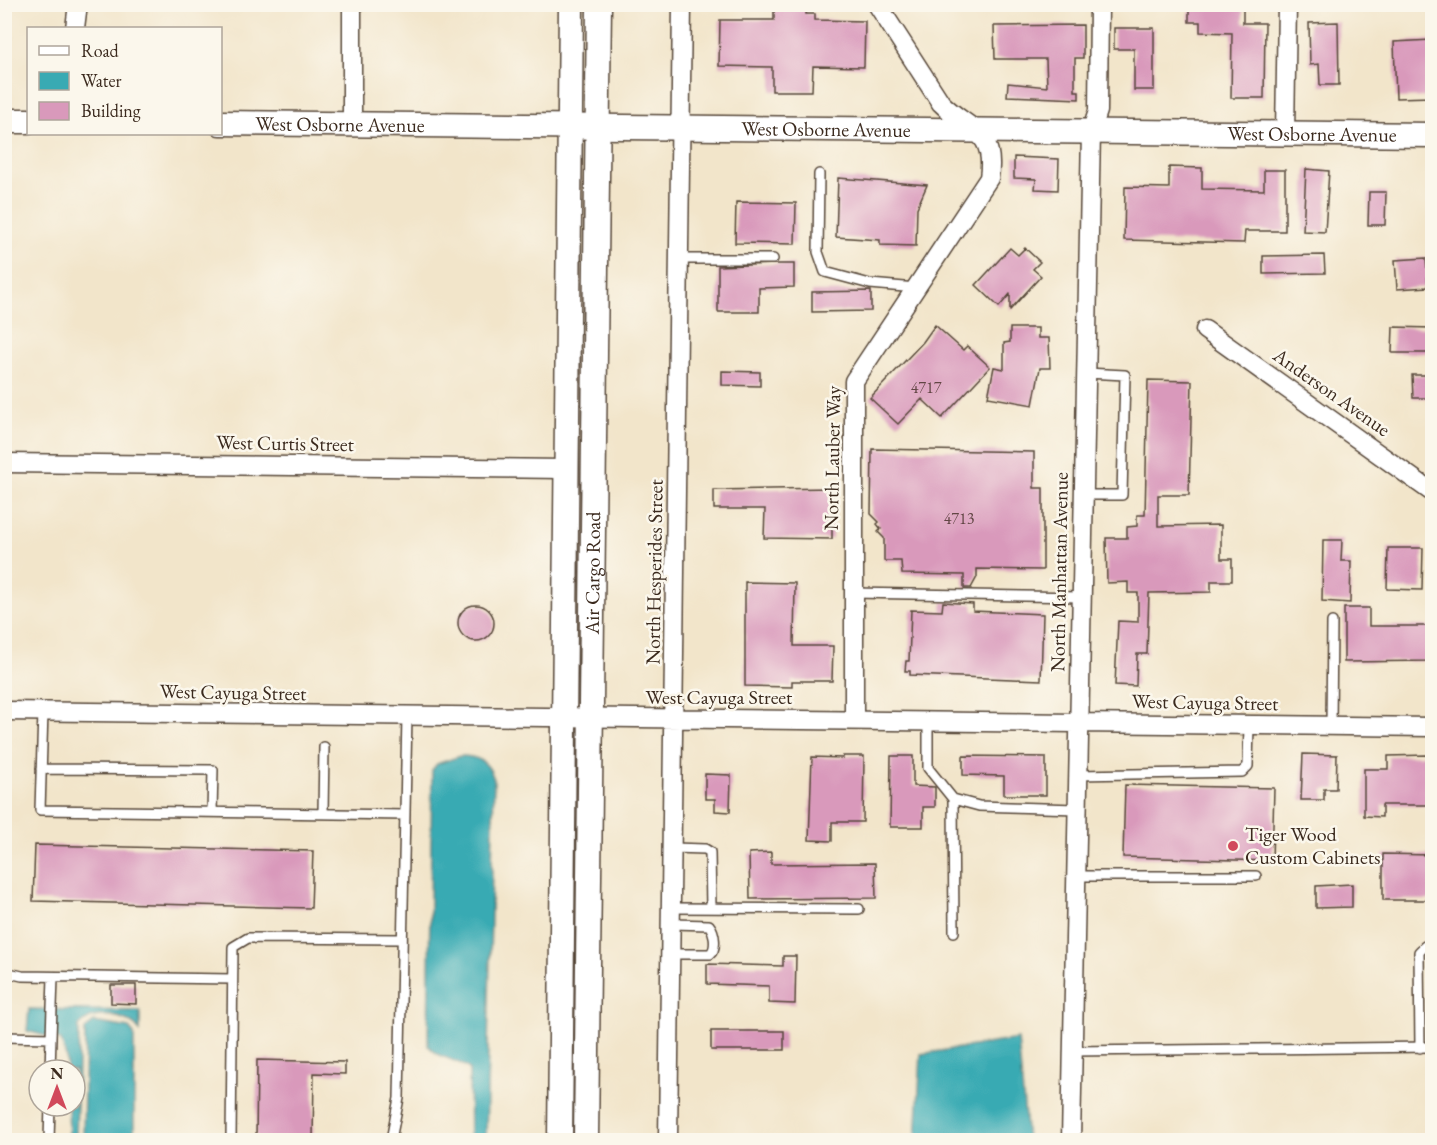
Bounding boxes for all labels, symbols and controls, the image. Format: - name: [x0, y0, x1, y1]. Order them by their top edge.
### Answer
- legend: [27, 27, 222, 135]
- text: Road: [81, 39, 120, 62]
- text: Water: [81, 69, 122, 92]
- text: Building: [81, 99, 141, 122]
- street label: West Osborne Avenue: [255, 110, 425, 138]
- street label: West Osborne Avenue: [741, 115, 911, 143]
- street label: West Osborne Avenue: [1227, 120, 1397, 148]
- street label: Anderson Avenue: [1267, 341, 1396, 442]
- house number: 4717: [911, 377, 942, 398]
- street label: North Lauber Way: [818, 385, 846, 531]
- street label: West Curtis Street: [216, 429, 355, 457]
- street label: North Manhattan Avenue: [1044, 472, 1074, 672]
- street label: North Hesperides Street: [639, 478, 669, 665]
- house number: 4713: [944, 508, 975, 529]
- street label: Air Cargo Road: [579, 511, 606, 636]
- street label: West Cayuga Street: [159, 678, 307, 706]
- street label: West Cayuga Street: [646, 684, 793, 710]
- street label: West Cayuga Street: [1131, 688, 1279, 716]
- place label: Tiger Wood Custom Cabinets: [1245, 821, 1380, 870]
- marker: Tiger Wood Custom Cabinets: [1226, 839, 1240, 853]
- north arrow: [27, 1058, 87, 1118]
- text: N: [51, 1063, 64, 1084]

